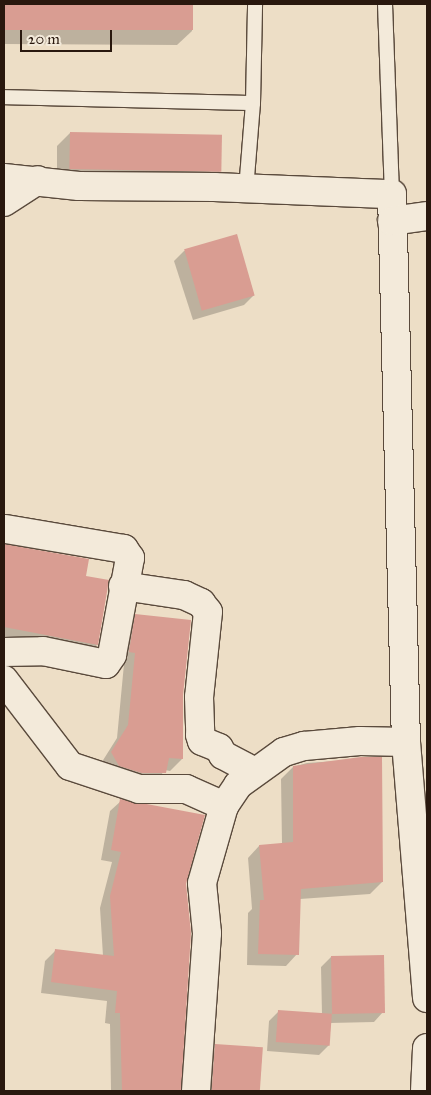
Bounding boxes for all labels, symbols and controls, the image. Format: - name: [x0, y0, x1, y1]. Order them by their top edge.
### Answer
- scale bar: [22, 20, 115, 52]
- text: 20 m: [28, 30, 60, 48]

